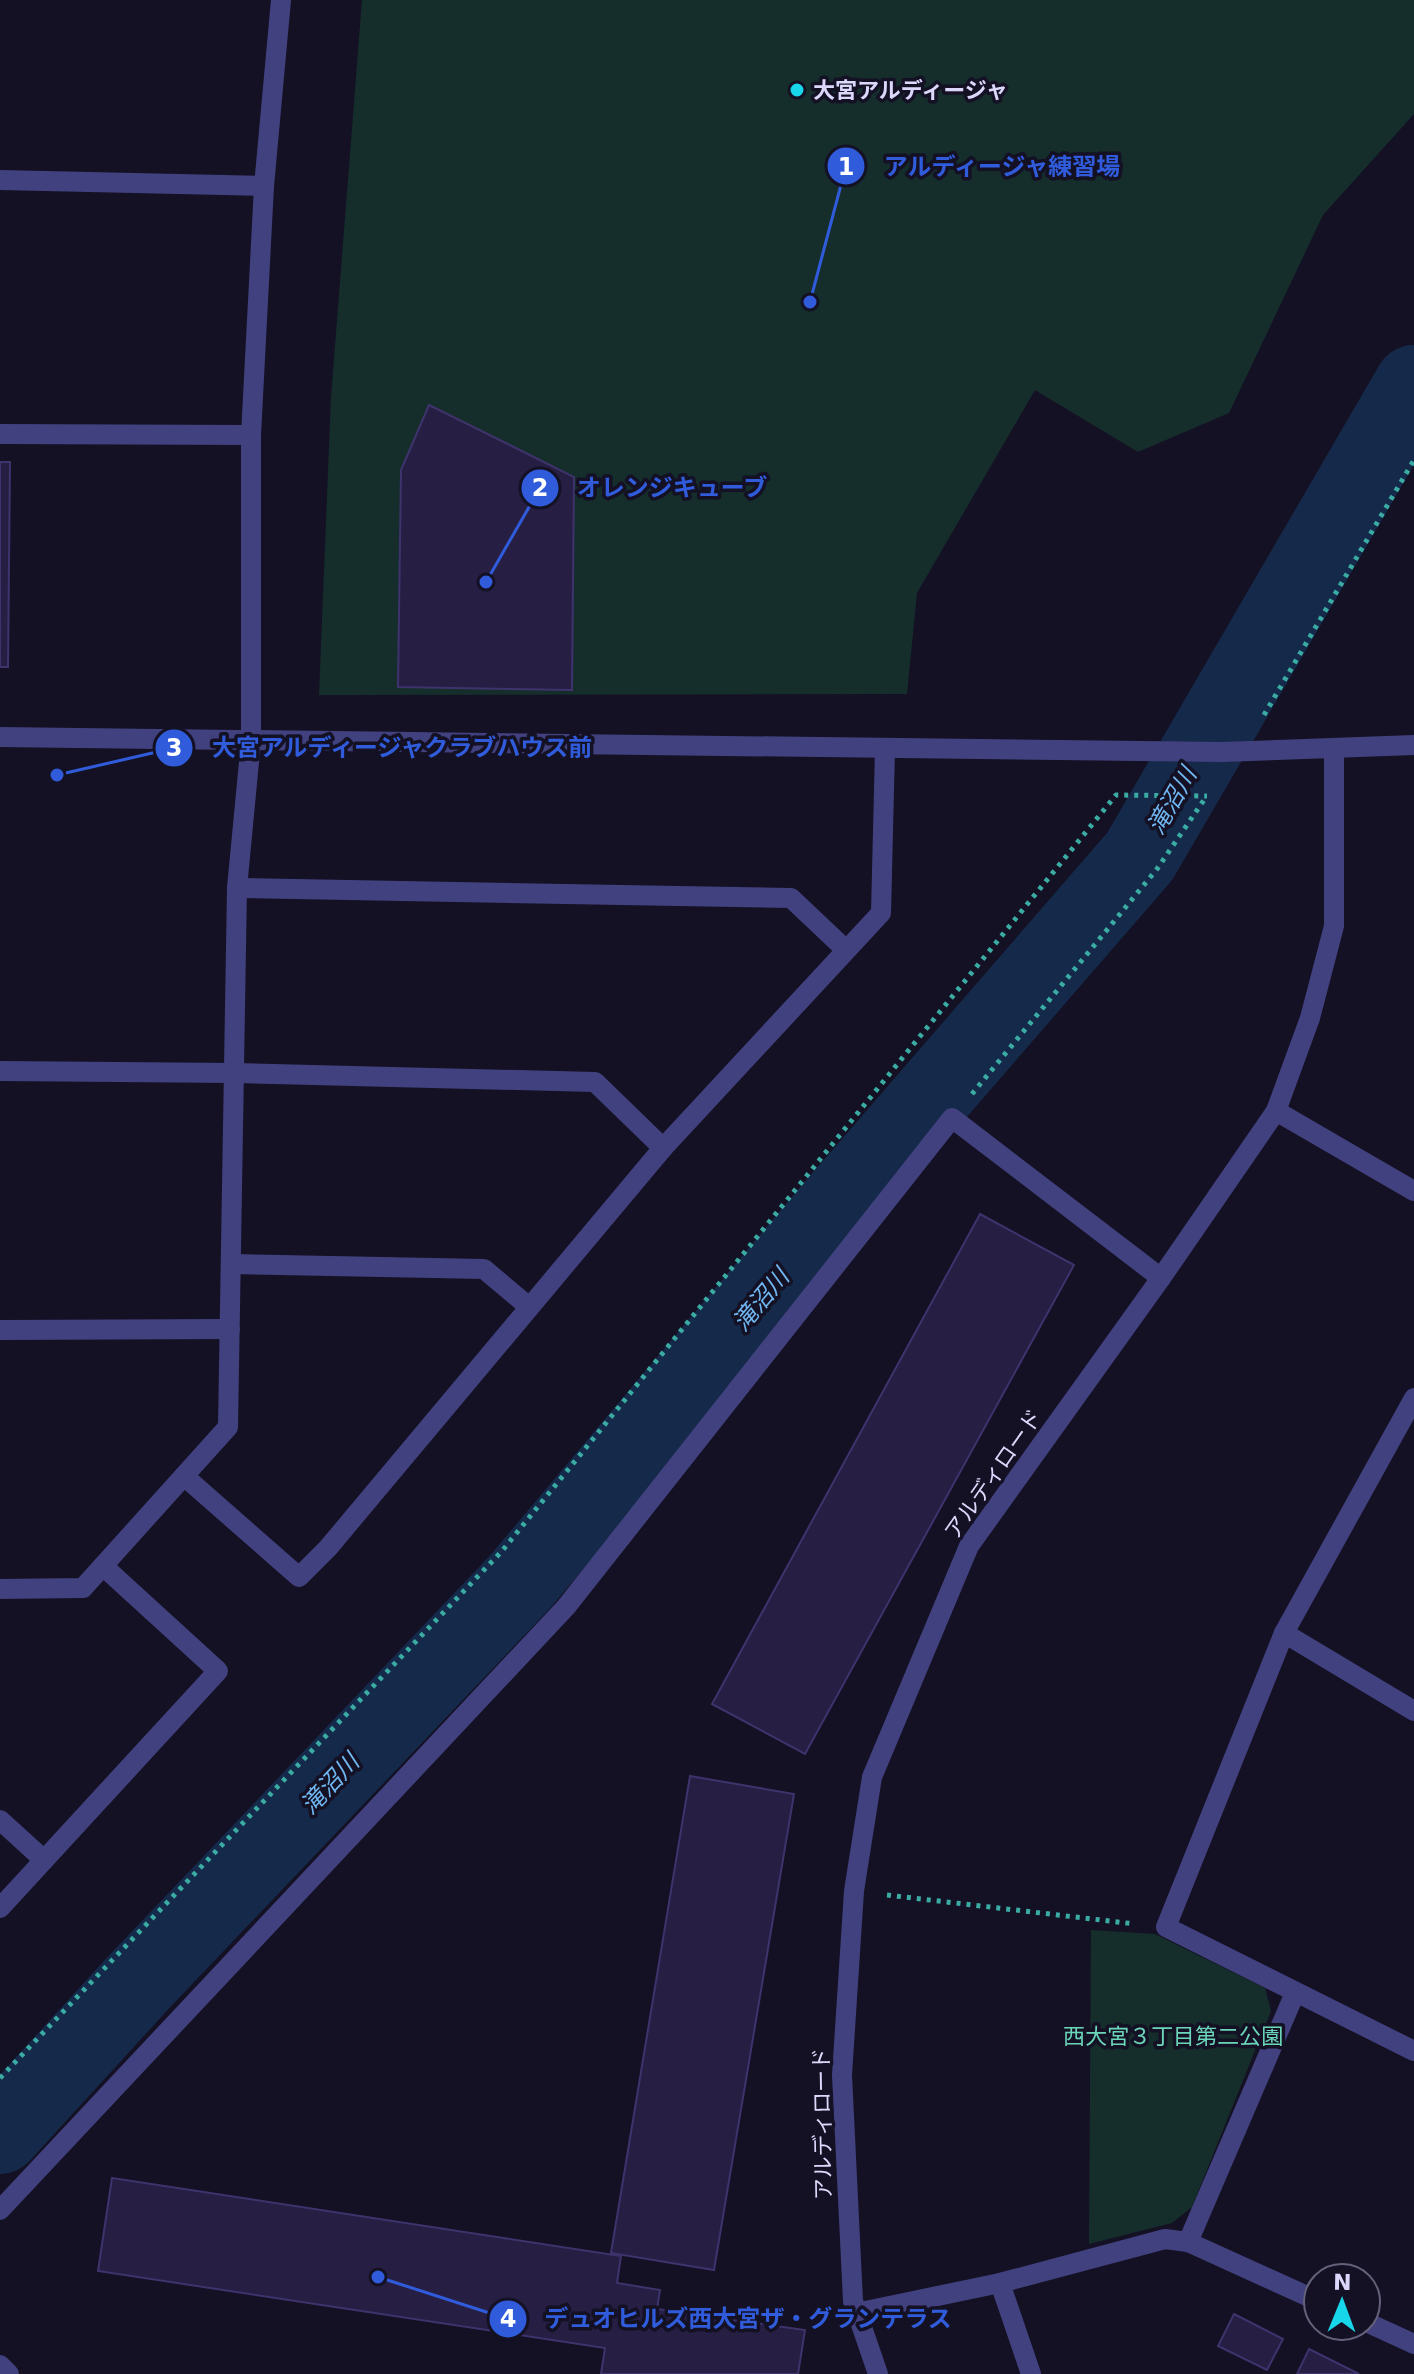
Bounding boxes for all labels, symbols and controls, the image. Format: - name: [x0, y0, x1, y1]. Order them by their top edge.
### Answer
- place label: 大宮アルディージャ: [813, 78, 1008, 103]
- marker: 大宮アルディージャ: [788, 81, 806, 99]
- callout: アルディージャ練習場: [826, 142, 1138, 190]
- text: 1: [838, 153, 854, 181]
- text: アルディージャ練習場: [884, 153, 1120, 181]
- callout: オレンジキューブ: [520, 464, 784, 512]
- text: 2: [532, 474, 548, 502]
- text: オレンジキューブ: [577, 474, 767, 502]
- callout: 大宮アルディージャクラブハウス前: [154, 724, 610, 772]
- text: 3: [166, 734, 182, 762]
- text: 大宮アルディージャクラブハウス前: [212, 734, 592, 762]
- water label: 滝沼川: [1142, 760, 1204, 839]
- water label: 滝沼川: [727, 1261, 797, 1337]
- street label: アルディロード: [940, 1405, 1047, 1544]
- water label: 滝沼川: [295, 1746, 367, 1820]
- park label: 西大宮３丁目第二公園: [1063, 2024, 1283, 2049]
- street label: アルディロード: [809, 2048, 836, 2200]
- north arrow: [1302, 2262, 1382, 2342]
- text: N: [1333, 2270, 1352, 2295]
- callout: デュオヒルズ西大宮ザ・グランテラス: [488, 2295, 968, 2343]
- text: 4: [500, 2305, 516, 2333]
- text: デュオヒルズ西大宮ザ・グランテラス: [544, 2305, 952, 2333]

